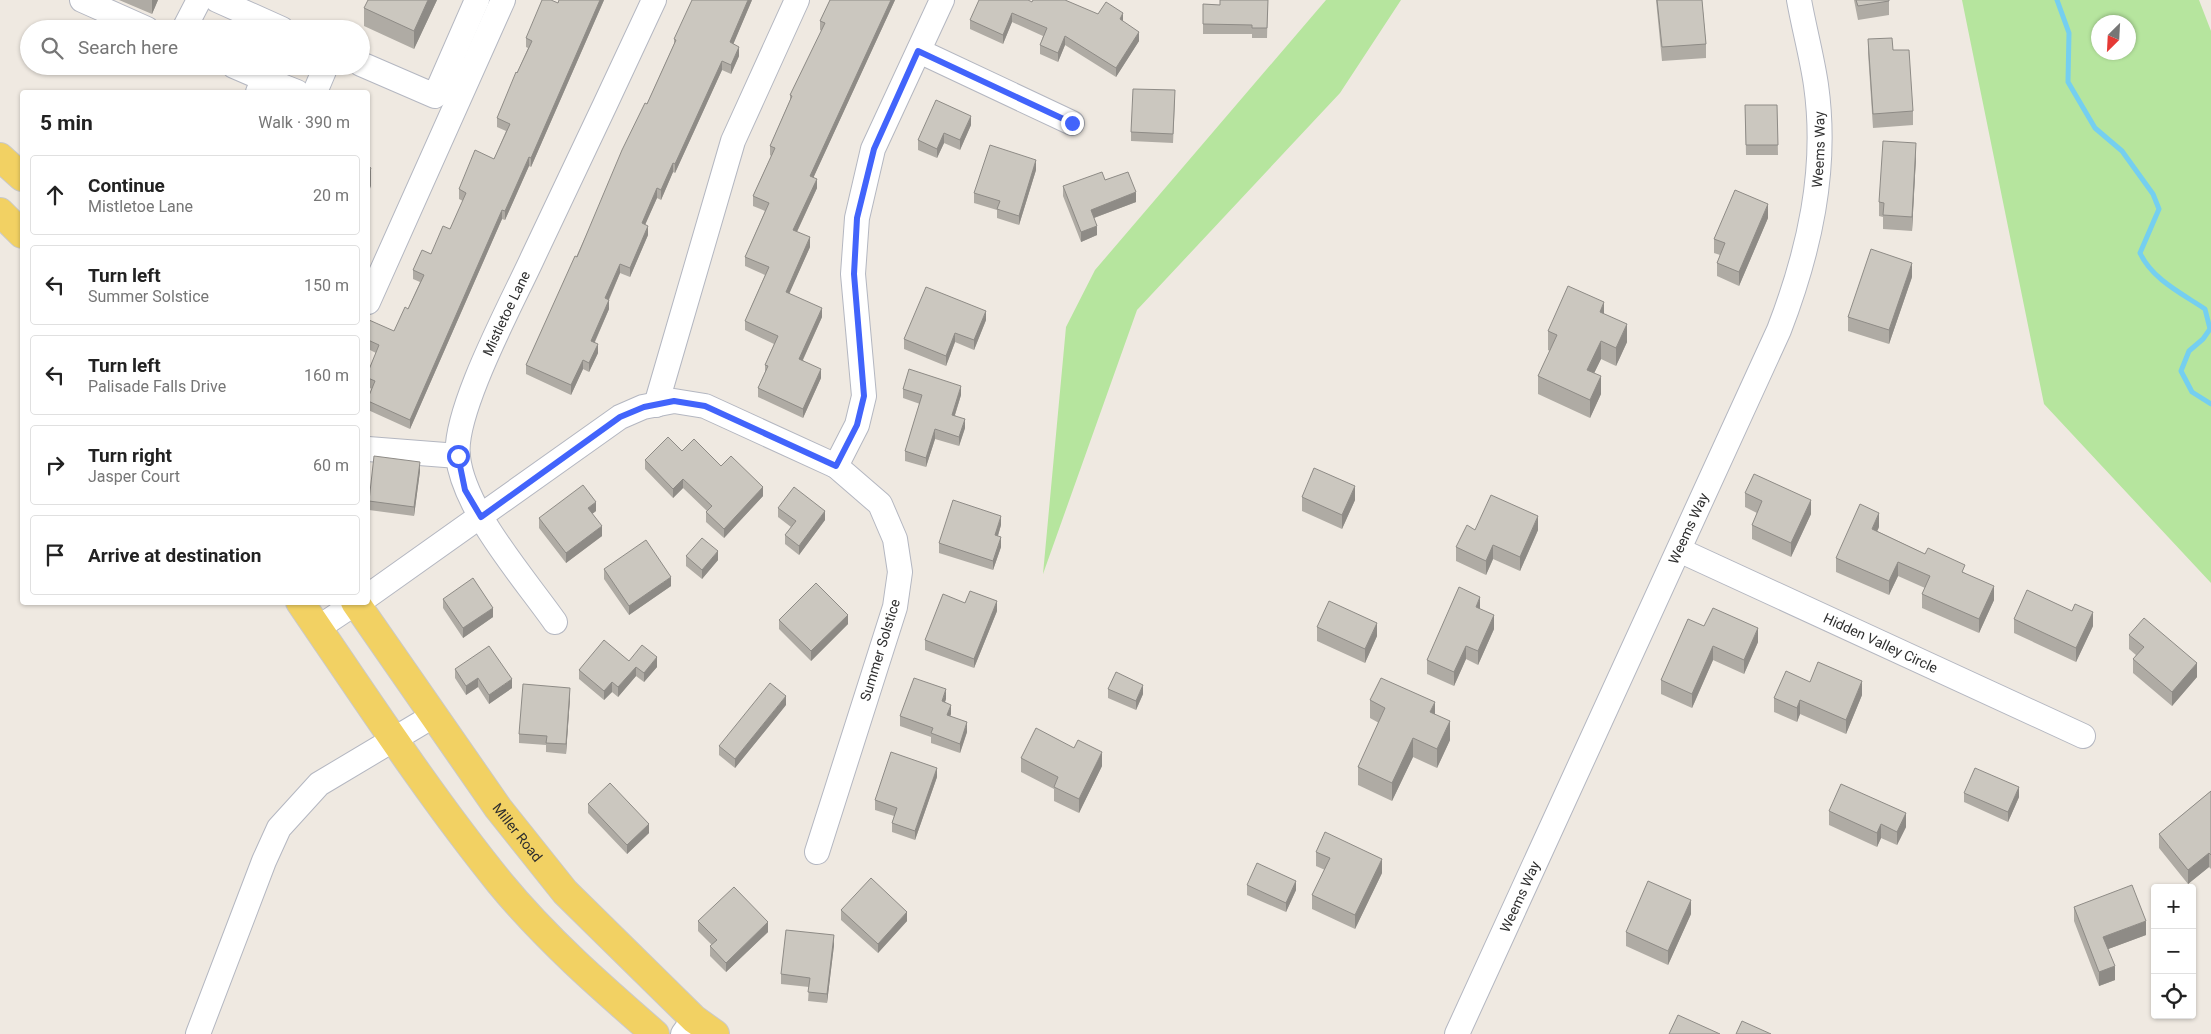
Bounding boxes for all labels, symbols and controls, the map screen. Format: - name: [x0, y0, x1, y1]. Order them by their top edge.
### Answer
- north arrow: [2091, 15, 2136, 60]
- search box: [20, 20, 370, 75]
- icon: search: [38, 34, 66, 62]
- text: Search here: [78, 36, 178, 59]
- street label: Weems Way: [1809, 110, 1828, 188]
- text: 5 min: [40, 111, 93, 135]
- route end: [1061, 112, 1084, 135]
- text: Walk · 390 m: [258, 113, 350, 132]
- text: Continue: [88, 174, 165, 197]
- icon: ahead: [41, 181, 69, 209]
- text: 20 m: [313, 186, 349, 205]
- text: Mistletoe Lane: [88, 197, 193, 216]
- text: Turn left: [88, 264, 161, 287]
- street label: Mistletoe Lane: [479, 268, 533, 358]
- icon: left: [41, 271, 69, 299]
- text: 150 m: [304, 276, 349, 295]
- text: Summer Solstice: [88, 287, 209, 306]
- text: Turn left: [88, 354, 161, 377]
- icon: left: [41, 361, 69, 389]
- text: 160 m: [304, 366, 349, 385]
- text: Palisade Falls Drive: [88, 377, 226, 396]
- text: Turn right: [88, 444, 172, 467]
- route start: [447, 445, 470, 468]
- icon: right: [41, 451, 69, 479]
- text: 60 m: [313, 456, 349, 475]
- text: Jasper Court: [88, 467, 180, 486]
- street label: Weems Way: [1665, 490, 1712, 566]
- icon: arrive: [41, 541, 69, 569]
- text: Arrive at destination: [88, 544, 261, 567]
- street label: Summer Solstice: [857, 597, 903, 703]
- street label: Hidden Valley Circle: [1821, 610, 1940, 676]
- street label: Miller Road: [489, 800, 546, 865]
- street label: Weems Way: [1497, 858, 1543, 935]
- map controls: [2151, 884, 2196, 1019]
- button: +: [2151, 884, 2196, 929]
- button: −: [2151, 929, 2196, 974]
- button: locate: [2151, 974, 2196, 1019]

